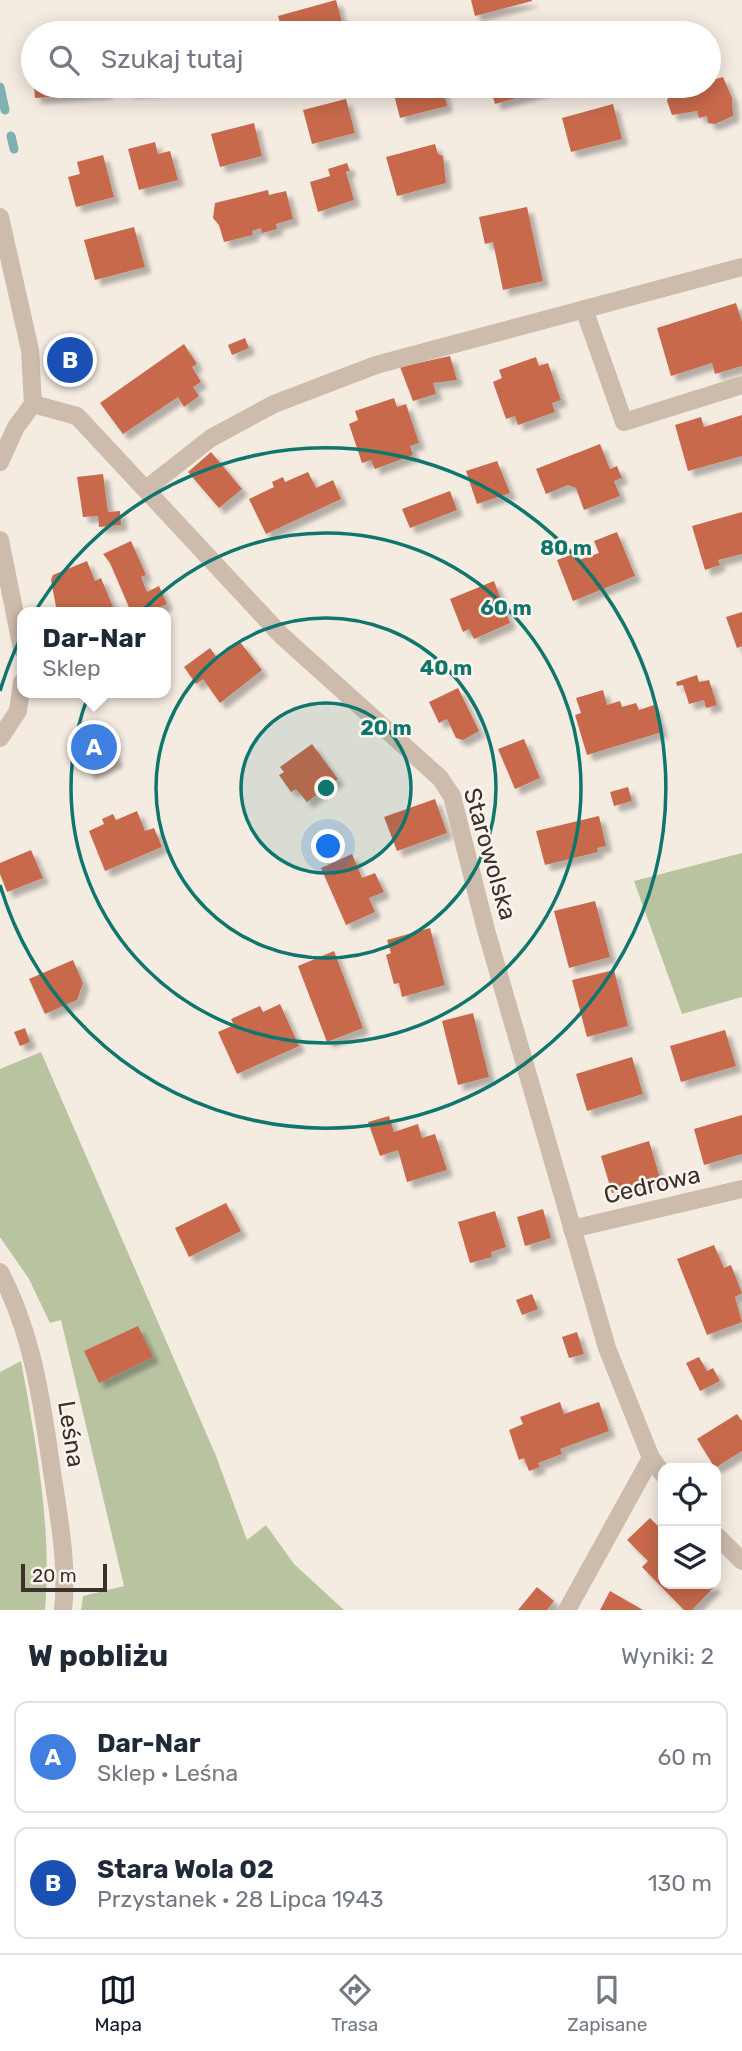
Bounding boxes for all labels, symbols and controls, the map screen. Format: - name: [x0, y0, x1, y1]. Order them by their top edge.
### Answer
- search box: [21, 21, 721, 98]
- icon: search: [45, 41, 83, 79]
- text: Szukaj tutaj: [101, 44, 243, 75]
- pin: B: [47, 334, 93, 386]
- text: 80 m: [540, 535, 592, 560]
- text: 60 m: [480, 595, 532, 620]
- popup: [17, 607, 171, 698]
- text: Dar-Nar: [42, 623, 146, 654]
- text: Sklep: [42, 654, 101, 682]
- text: 40 m: [420, 655, 472, 680]
- text: 20 m: [360, 715, 412, 740]
- pin: A: [71, 721, 117, 773]
- centre of rings: [314, 776, 338, 800]
- street label: Starowolska: [458, 785, 522, 923]
- your location: [311, 829, 345, 863]
- street label: Cedrowa: [601, 1160, 703, 1210]
- street label: Leśna: [52, 1399, 90, 1469]
- map controls: [658, 1463, 721, 1589]
- button: locate: [658, 1463, 721, 1526]
- button: layers: [658, 1526, 721, 1589]
- scale bar: [21, 1561, 107, 1593]
- text: 20 m: [32, 1564, 77, 1587]
- text: W pobliżu: [28, 1638, 168, 1674]
- text: Wyniki: 2: [621, 1642, 714, 1670]
- text: Dar-Nar: [97, 1728, 200, 1759]
- text: A: [45, 1743, 61, 1771]
- text: 60 m: [657, 1743, 712, 1771]
- text: Sklep · Leśna: [97, 1759, 238, 1787]
- text: Stara Wola 02: [97, 1854, 274, 1885]
- text: B: [45, 1869, 61, 1897]
- text: 130 m: [648, 1869, 712, 1897]
- text: Przystanek · 28 Lipca 1943: [97, 1885, 384, 1913]
- tab: Mapa: [95, 1971, 142, 2036]
- tab: Trasa: [331, 1971, 378, 2036]
- tab: Zapisane: [567, 1971, 647, 2036]

